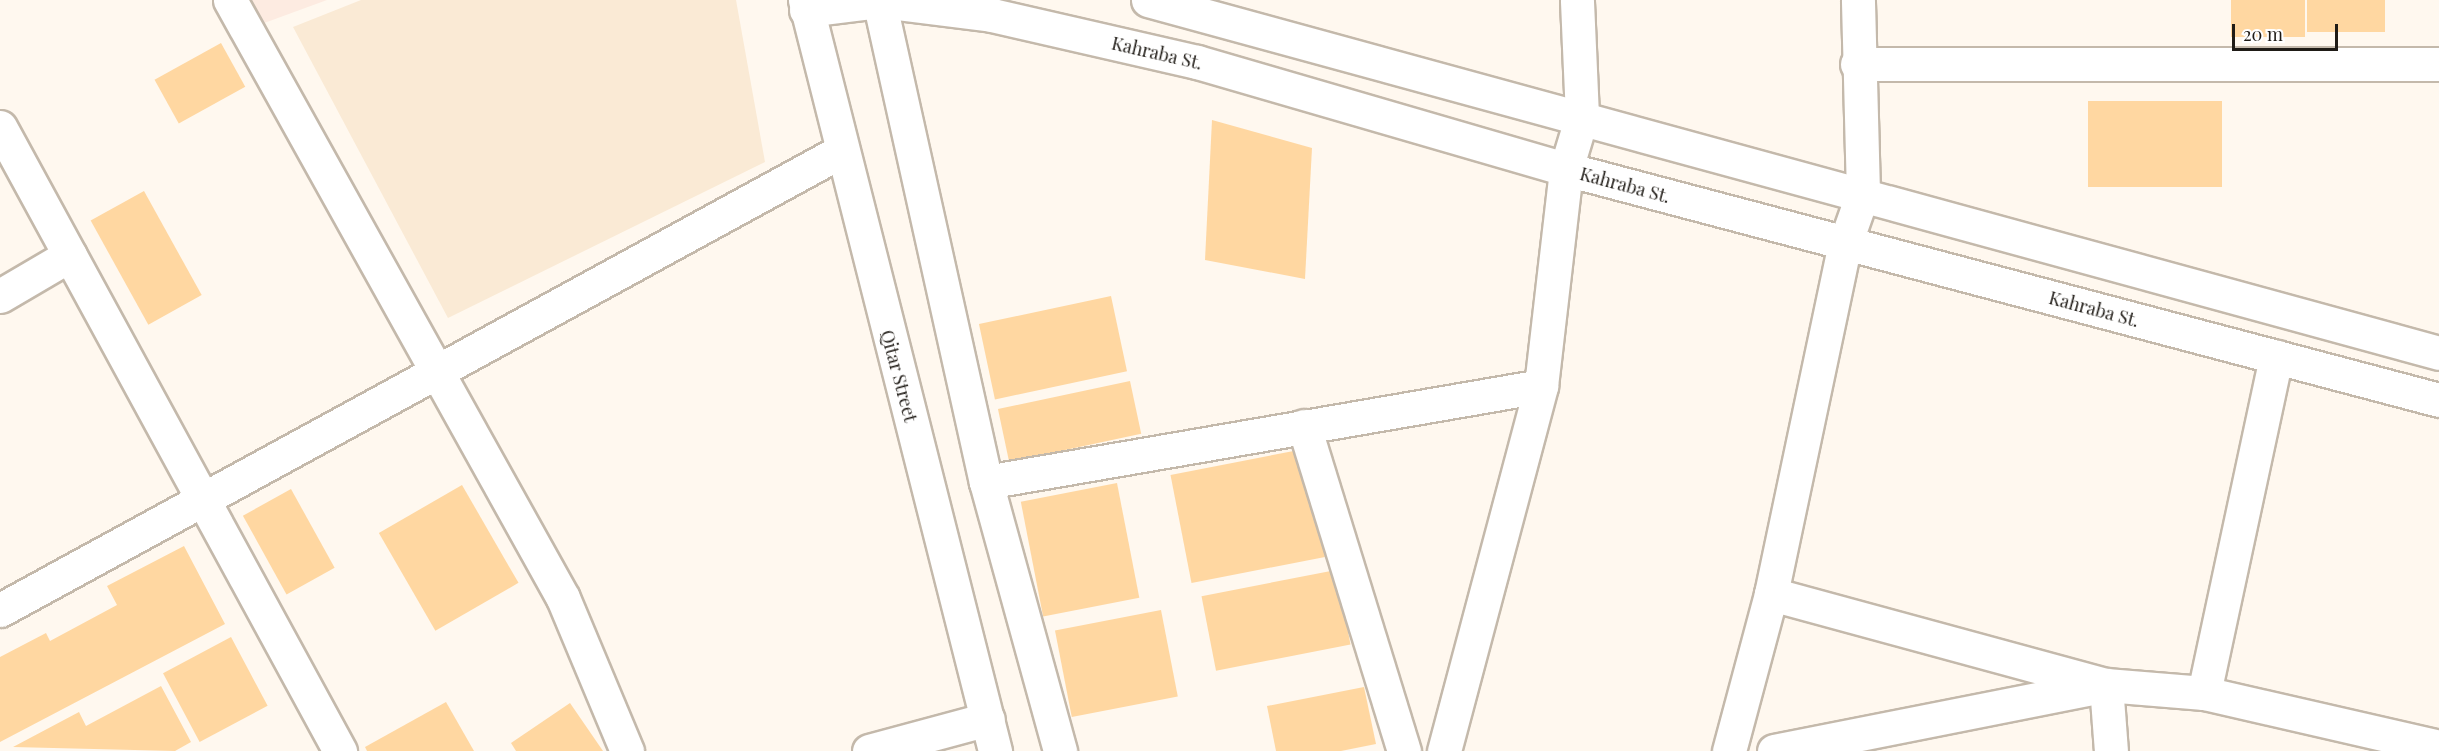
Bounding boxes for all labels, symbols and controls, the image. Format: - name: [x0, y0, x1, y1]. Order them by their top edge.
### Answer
- scale bar: [2235, 12, 2342, 50]
- text: 20 m: [2243, 22, 2283, 46]
- street label: Kahraba St.: [1109, 32, 1205, 74]
- street label: Kahraba St.: [1578, 163, 1672, 207]
- street label: Kahraba St.: [2047, 287, 2141, 331]
- street label: Qitar Street: [876, 327, 922, 425]

